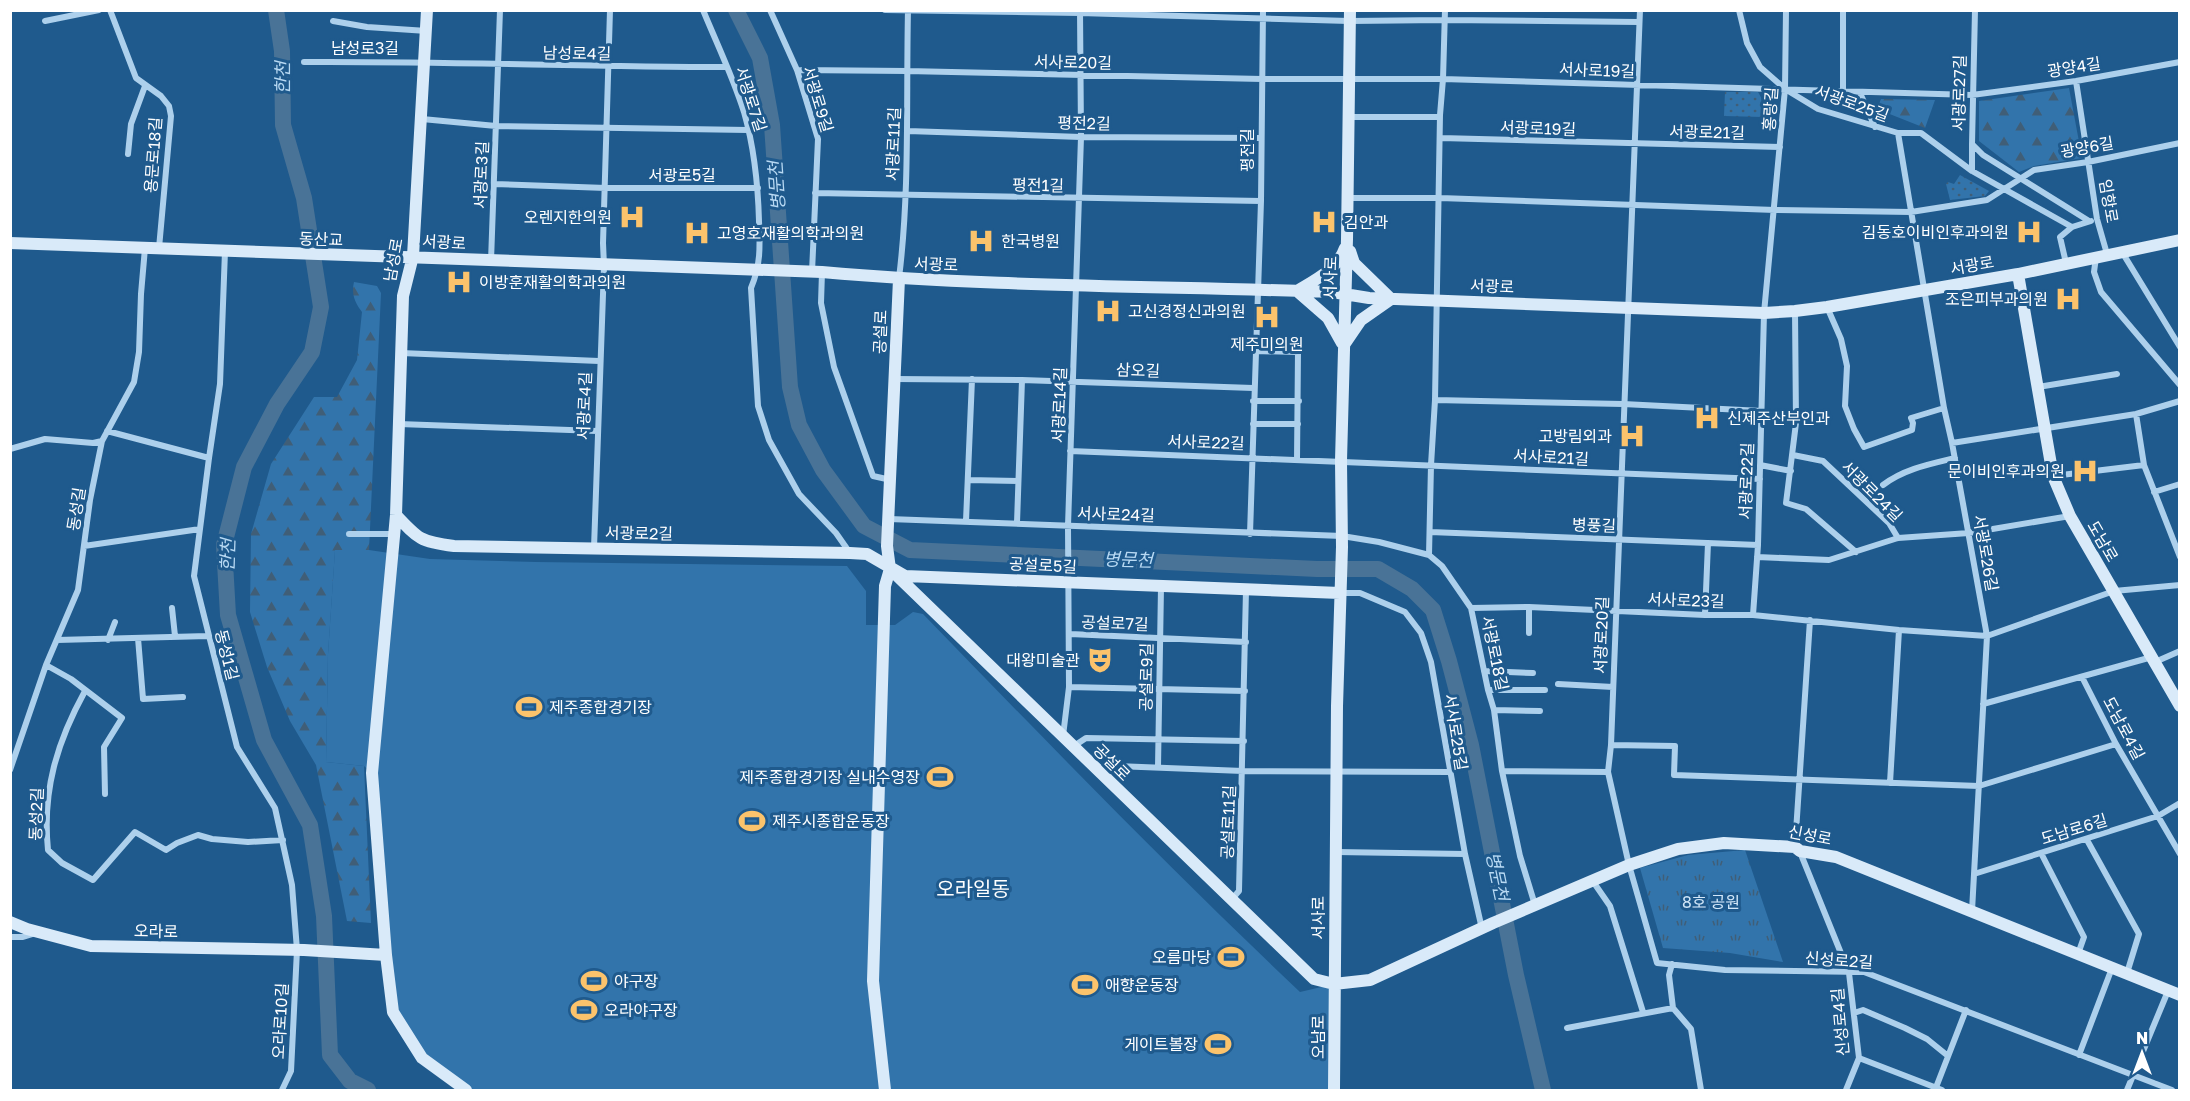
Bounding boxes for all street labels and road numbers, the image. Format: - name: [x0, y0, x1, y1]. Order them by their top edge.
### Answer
- street label: 남성로3길: [331, 38, 399, 58]
- street label: 남성로4길: [543, 42, 611, 64]
- street label: 서사로20길: [1034, 51, 1112, 73]
- street label: 광양4길: [2046, 53, 2102, 81]
- street label: 서광로27길: [1948, 55, 1970, 131]
- street label: 서사로19길: [1559, 59, 1635, 81]
- street label: 서광로9길: [798, 63, 838, 135]
- street label: 서광로7길: [731, 64, 771, 134]
- street label: 서광로25길: [1812, 80, 1892, 126]
- street label: 홍랑길: [1758, 86, 1782, 132]
- street label: 서광로11길: [882, 106, 904, 182]
- street label: 평전2길: [1057, 113, 1111, 133]
- street label: 용문로18길: [140, 116, 166, 194]
- street label: 서광로19길: [1500, 117, 1576, 139]
- street label: 서광로21길: [1669, 121, 1745, 143]
- street label: 평전길: [1237, 128, 1257, 172]
- street label: 광양6길: [2059, 132, 2115, 162]
- street label: 서광로3길: [470, 141, 492, 209]
- street label: 서광로5길: [648, 165, 716, 185]
- street label: 평전1길: [1012, 175, 1064, 195]
- street label: 임항로: [2095, 178, 2123, 225]
- street label: 동산교: [299, 228, 343, 250]
- street label: 서광로: [421, 231, 467, 253]
- street label: 남성로: [379, 236, 407, 283]
- street label: 서광로: [1949, 251, 1996, 279]
- street label: 서광로: [914, 253, 959, 275]
- street label: 서사로: [1319, 255, 1341, 300]
- street label: 서광로: [1470, 275, 1515, 297]
- street label: 공설로: [869, 309, 891, 354]
- street label: 삼오길: [1116, 359, 1160, 381]
- street label: 서광로14길: [1048, 366, 1070, 444]
- street label: 서광로4길: [573, 371, 595, 441]
- street label: 서사로22길: [1167, 431, 1245, 453]
- street label: 서광로22길: [1735, 442, 1757, 520]
- street label: 서사로21길: [1513, 445, 1589, 469]
- street label: 서광로24길: [1837, 456, 1907, 526]
- street label: 동성길: [63, 486, 89, 532]
- street label: 서사로24길: [1077, 503, 1155, 525]
- street label: 서광로26길: [1969, 513, 2003, 593]
- street label: 병풍길: [1572, 514, 1616, 536]
- street label: 도남로: [2083, 517, 2123, 565]
- street label: 서광로2길: [605, 522, 673, 544]
- street label: 공설로5길: [1008, 553, 1078, 577]
- street label: 서사로23길: [1647, 589, 1725, 611]
- street label: 서광로20길: [1590, 596, 1612, 674]
- street label: 공설로7길: [1081, 612, 1149, 634]
- street label: 서광로18길: [1477, 614, 1513, 692]
- street label: 동성1길: [211, 627, 243, 683]
- street label: 공설로9길: [1135, 643, 1157, 711]
- street label: 서사로25길: [1440, 692, 1472, 772]
- street label: 도남로4길: [2099, 693, 2149, 763]
- street label: 공설로: [1089, 739, 1135, 785]
- street label: 공설로11길: [1217, 784, 1239, 860]
- street label: 동성2길: [25, 787, 47, 841]
- street label: 도남로6길: [2038, 809, 2110, 849]
- street label: 신성로: [1786, 821, 1834, 849]
- street label: 서사로: [1308, 896, 1328, 940]
- street label: 오라로: [134, 921, 179, 941]
- street label: 신성로2길: [1804, 948, 1874, 972]
- street label: 오라로10길: [268, 982, 292, 1060]
- street label: 신성로4길: [1827, 987, 1853, 1057]
- street label: 오남로: [1308, 1015, 1328, 1059]

